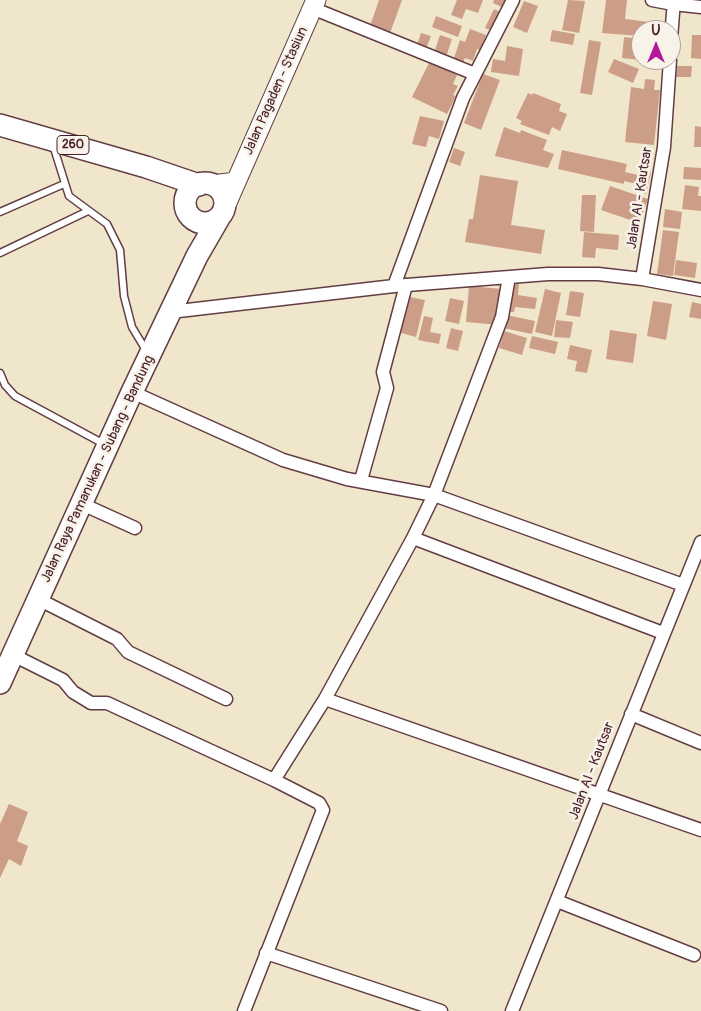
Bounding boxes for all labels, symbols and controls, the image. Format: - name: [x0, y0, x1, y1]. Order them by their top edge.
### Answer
- north arrow: [631, 20, 681, 70]
- text: U: [651, 22, 661, 39]
- street label: Jalan Pagaden - Stasiun: [240, 24, 312, 158]
- road number: 260: [57, 136, 89, 154]
- street label: Jalan Al - Kautsar: [624, 146, 656, 250]
- street label: Jalan Raya Pamanukan - Subang - Bandung: [38, 353, 158, 585]
- street label: Jalan Al - Kautsar: [566, 720, 618, 822]

